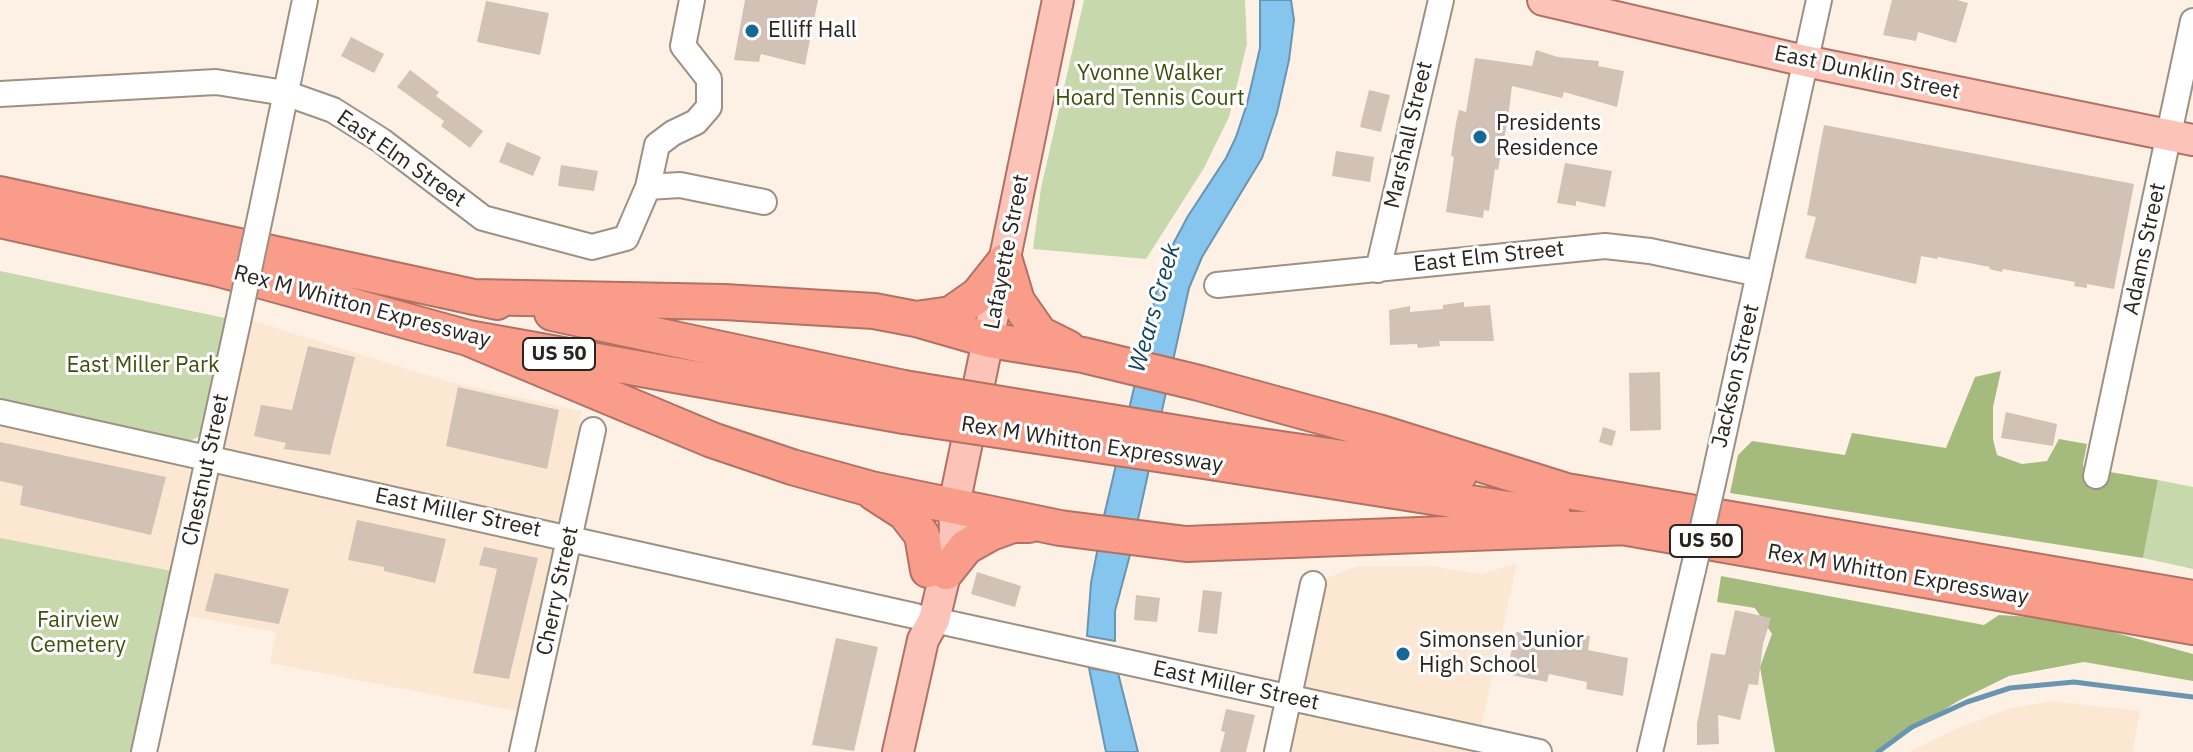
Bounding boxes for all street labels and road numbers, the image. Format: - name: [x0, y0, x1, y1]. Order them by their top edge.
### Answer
- street label: East Dunklin Street: [1772, 40, 1962, 106]
- street label: Marshall Street: [1379, 59, 1439, 211]
- street label: East Elm Street: [331, 105, 471, 213]
- street label: Lafayette Street: [979, 172, 1035, 332]
- street label: Adams Street: [2118, 181, 2172, 317]
- street label: East Elm Street: [1412, 236, 1566, 278]
- street label: Rex M Whitton Expressway: [231, 260, 493, 354]
- street label: Jackson Street: [1707, 302, 1765, 450]
- road number: US 50: [523, 338, 595, 370]
- street label: Chestnut Street: [177, 392, 235, 548]
- street label: Rex M Whitton Expressway: [959, 411, 1225, 479]
- street label: East Miller Street: [373, 483, 543, 543]
- street label: Cherry Street: [531, 524, 585, 658]
- road number: US 50: [1670, 525, 1742, 557]
- street label: Rex M Whitton Expressway: [1765, 539, 2031, 611]
- street label: East Miller Street: [1151, 656, 1321, 716]

